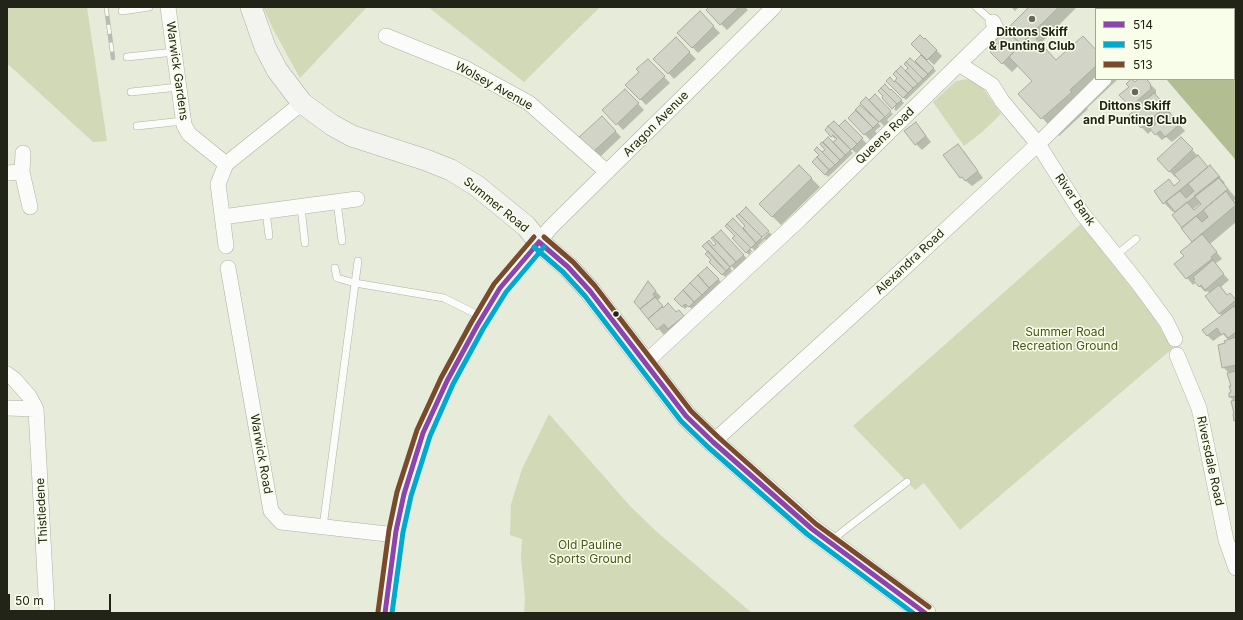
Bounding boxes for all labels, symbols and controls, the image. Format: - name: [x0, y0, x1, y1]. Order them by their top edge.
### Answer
- legend: [1095, 8, 1235, 80]
- marker: Dittons Skiff & Punting Club: [1027, 14, 1037, 24]
- text: 514: [1133, 17, 1153, 32]
- street label: Warwick Gardens: [163, 21, 191, 121]
- place label: Dittons Skiff & Punting Club: [989, 25, 1075, 53]
- text: 515: [1133, 37, 1152, 52]
- text: 513: [1133, 57, 1153, 72]
- street label: Wolsey Avenue: [453, 59, 535, 113]
- marker: Dittons Skiff and Punting CLub: [1130, 87, 1140, 97]
- street label: Aragon Avenue: [620, 88, 692, 160]
- place label: Dittons Skiff and Punting CLub: [1083, 99, 1187, 127]
- street label: Queens Road: [853, 104, 917, 168]
- street label: River Bank: [1052, 171, 1098, 229]
- street label: Summer Road: [461, 174, 531, 236]
- street label: Alexandra Road: [872, 226, 948, 298]
- unlabelled marker: [611, 309, 621, 319]
- park label: Summer Road Recreation Ground: [1012, 325, 1118, 353]
- street label: Warwick Road: [247, 413, 275, 495]
- street label: Riversdale Road: [1193, 415, 1227, 507]
- street label: Thistledene: [33, 477, 51, 545]
- park label: Old Pauline Sports Ground: [549, 538, 631, 566]
- scale bar: [10, 586, 113, 612]
- text: 50 m: [15, 593, 44, 608]

